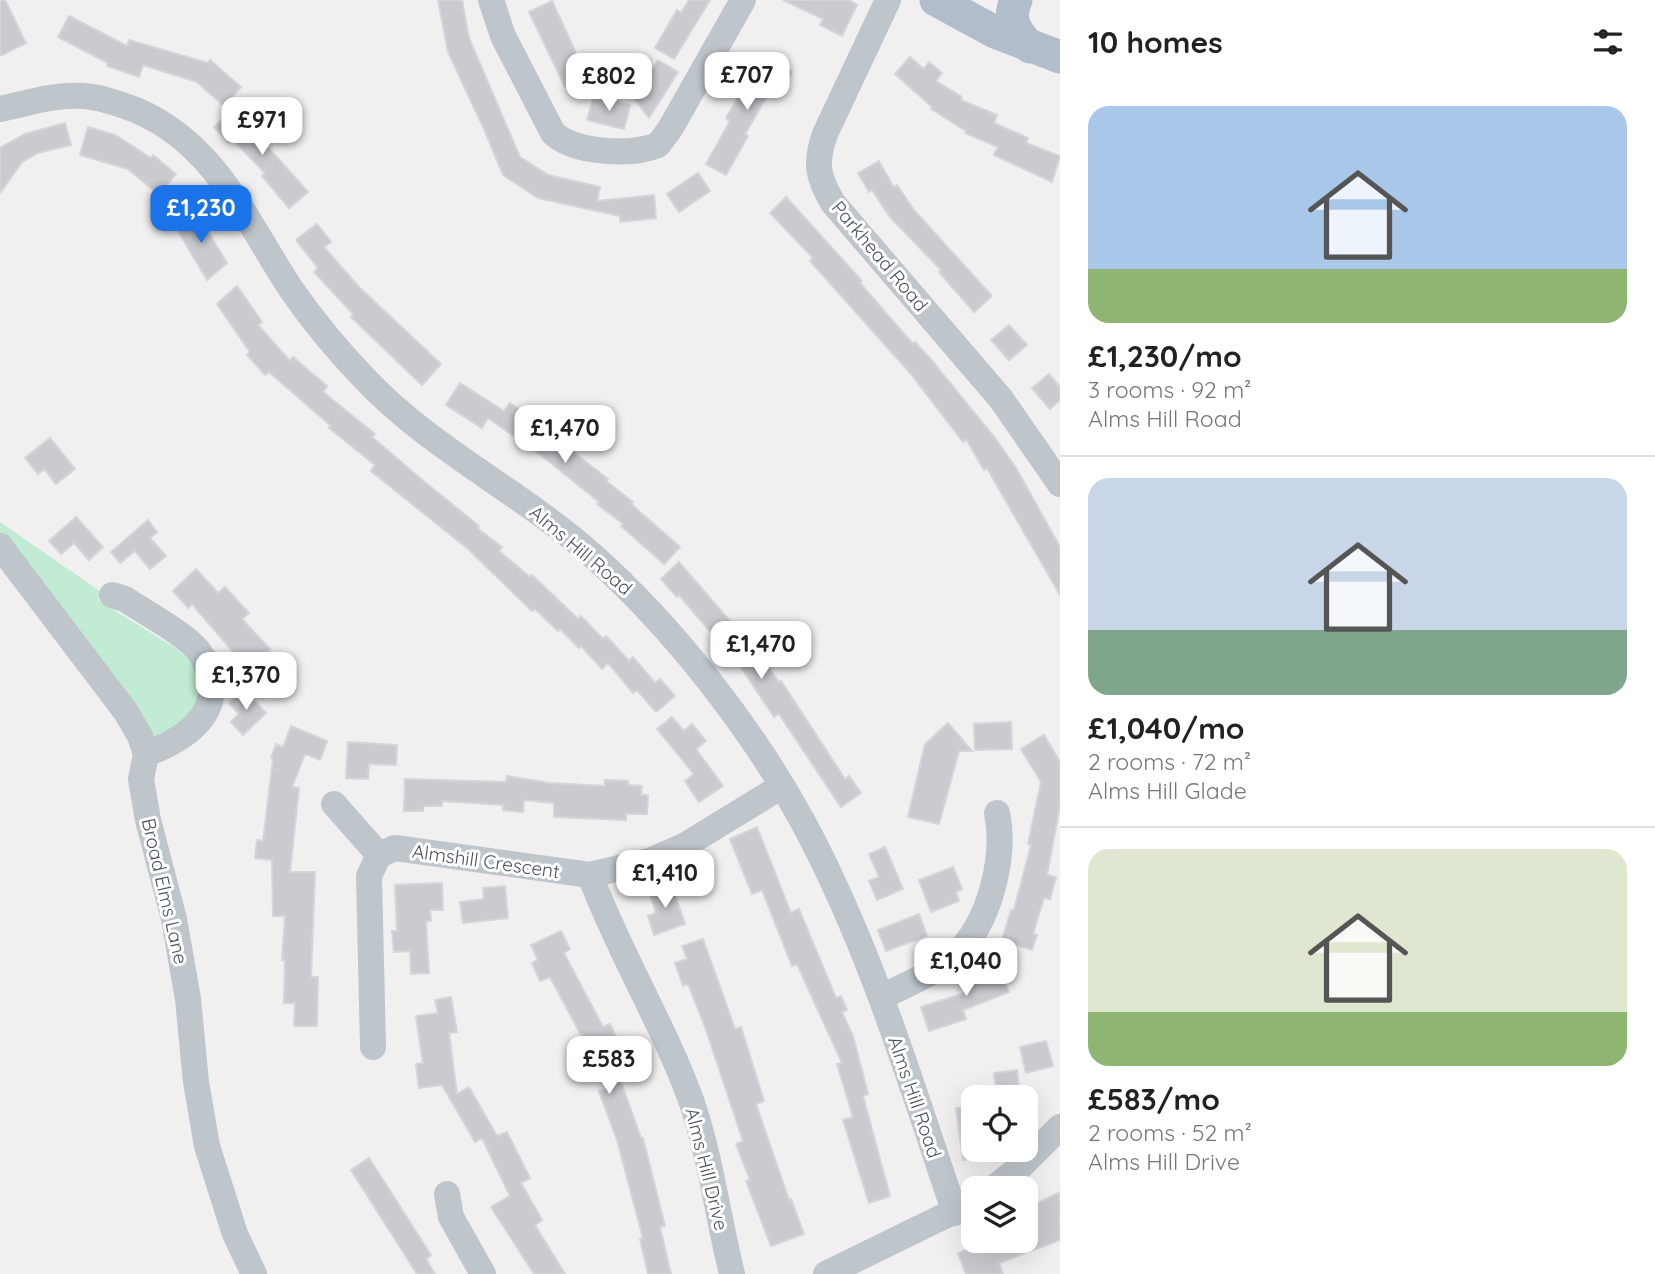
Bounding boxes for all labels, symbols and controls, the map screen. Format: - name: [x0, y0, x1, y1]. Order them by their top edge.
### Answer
- text: 10 homes: [1088, 23, 1223, 61]
- icon: filters: [1589, 23, 1627, 61]
- pin: £707: [706, 52, 788, 112]
- pin: £802: [568, 54, 650, 113]
- text: £707: [721, 60, 773, 89]
- text: £802: [582, 61, 636, 90]
- pin: £971: [221, 97, 303, 157]
- text: £971: [237, 105, 287, 134]
- icon: home: [1295, 152, 1421, 278]
- pin: £1,230: [144, 186, 258, 245]
- text: £1,230: [166, 193, 236, 222]
- street label: Parkhead Road: [827, 196, 933, 316]
- text: £1,230/mo: [1088, 337, 1242, 375]
- text: 3 rooms · 92 m²: [1088, 375, 1251, 404]
- text: Alms Hill Road: [1088, 404, 1242, 433]
- pin: £1,470: [508, 406, 622, 465]
- text: £1,470: [530, 413, 600, 442]
- street label: Alms Hill Road: [525, 500, 637, 600]
- icon: home: [1295, 524, 1421, 650]
- pin: £1,470: [704, 622, 818, 681]
- text: £1,470: [726, 629, 796, 658]
- pin: £1,370: [189, 652, 303, 712]
- text: £1,370: [212, 660, 280, 689]
- text: £1,040/mo: [1088, 709, 1245, 747]
- text: 2 rooms · 72 m²: [1088, 747, 1251, 776]
- text: Alms Hill Glade: [1088, 776, 1247, 805]
- street label: Broad Elms Lane: [137, 816, 193, 966]
- street label: Almshill Crescent: [411, 839, 561, 883]
- pin: £1,410: [608, 850, 722, 910]
- text: £1,410: [632, 858, 698, 887]
- icon: home: [1295, 895, 1421, 1021]
- pin: £1,040: [909, 939, 1023, 998]
- text: £1,040: [930, 946, 1002, 975]
- street label: Alms Hill Road: [883, 1033, 947, 1161]
- pin: £583: [568, 1036, 650, 1096]
- text: £583: [583, 1044, 635, 1073]
- text: £583/mo: [1088, 1080, 1220, 1118]
- map controls: [961, 1085, 1038, 1253]
- button: locate: [961, 1085, 1038, 1162]
- street label: Alms Hill Drive: [680, 1105, 734, 1233]
- text: 2 rooms · 52 m²: [1088, 1118, 1252, 1147]
- text: Alms Hill Drive: [1088, 1147, 1240, 1176]
- button: layers: [961, 1176, 1038, 1253]

